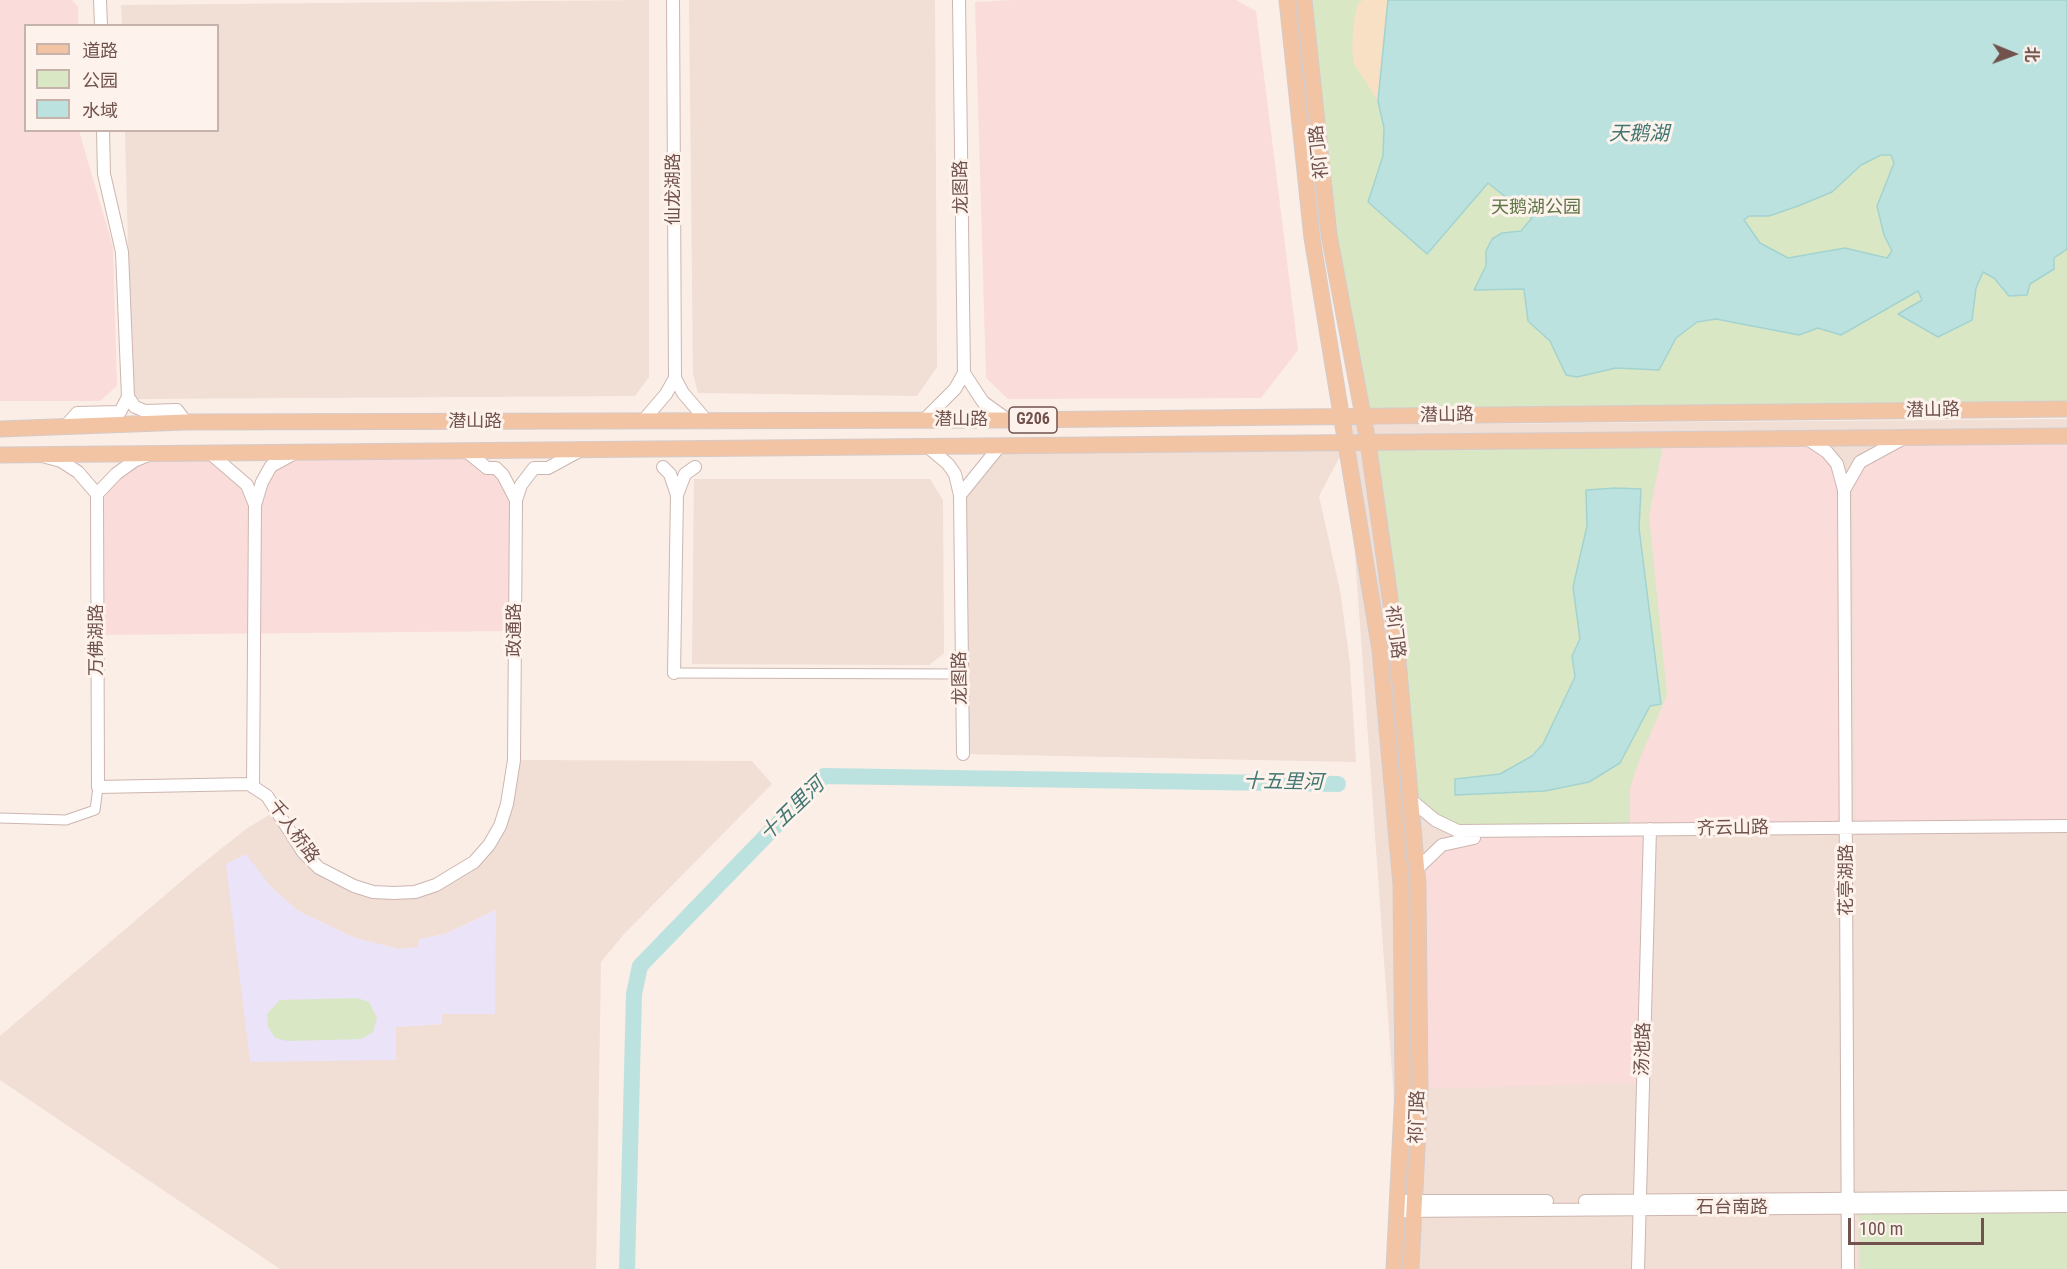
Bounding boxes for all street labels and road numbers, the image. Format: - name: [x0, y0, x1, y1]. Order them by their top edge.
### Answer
- street label: 祁门路: [1306, 124, 1334, 180]
- street label: 仙龙湖路: [663, 153, 685, 225]
- street label: 龙图路: [951, 160, 973, 214]
- street label: 潜山路: [1906, 400, 1960, 422]
- street label: 潜山路: [1420, 405, 1474, 427]
- road number: G206: [1009, 407, 1057, 433]
- street label: 潜山路: [934, 409, 988, 431]
- street label: 潜山路: [448, 411, 502, 433]
- street label: 政通路: [504, 603, 526, 657]
- street label: 万佛湖路: [86, 604, 108, 676]
- street label: 祁门路: [1380, 604, 1408, 660]
- street label: 龙图路: [950, 651, 972, 705]
- street label: 千人桥路: [263, 797, 323, 867]
- street label: 齐云山路: [1697, 818, 1769, 840]
- street label: 花亭湖路: [1836, 844, 1858, 916]
- street label: 汤池路: [1632, 1022, 1656, 1076]
- street label: 祁门路: [1406, 1090, 1430, 1144]
- street label: 石台南路: [1696, 1197, 1768, 1219]

